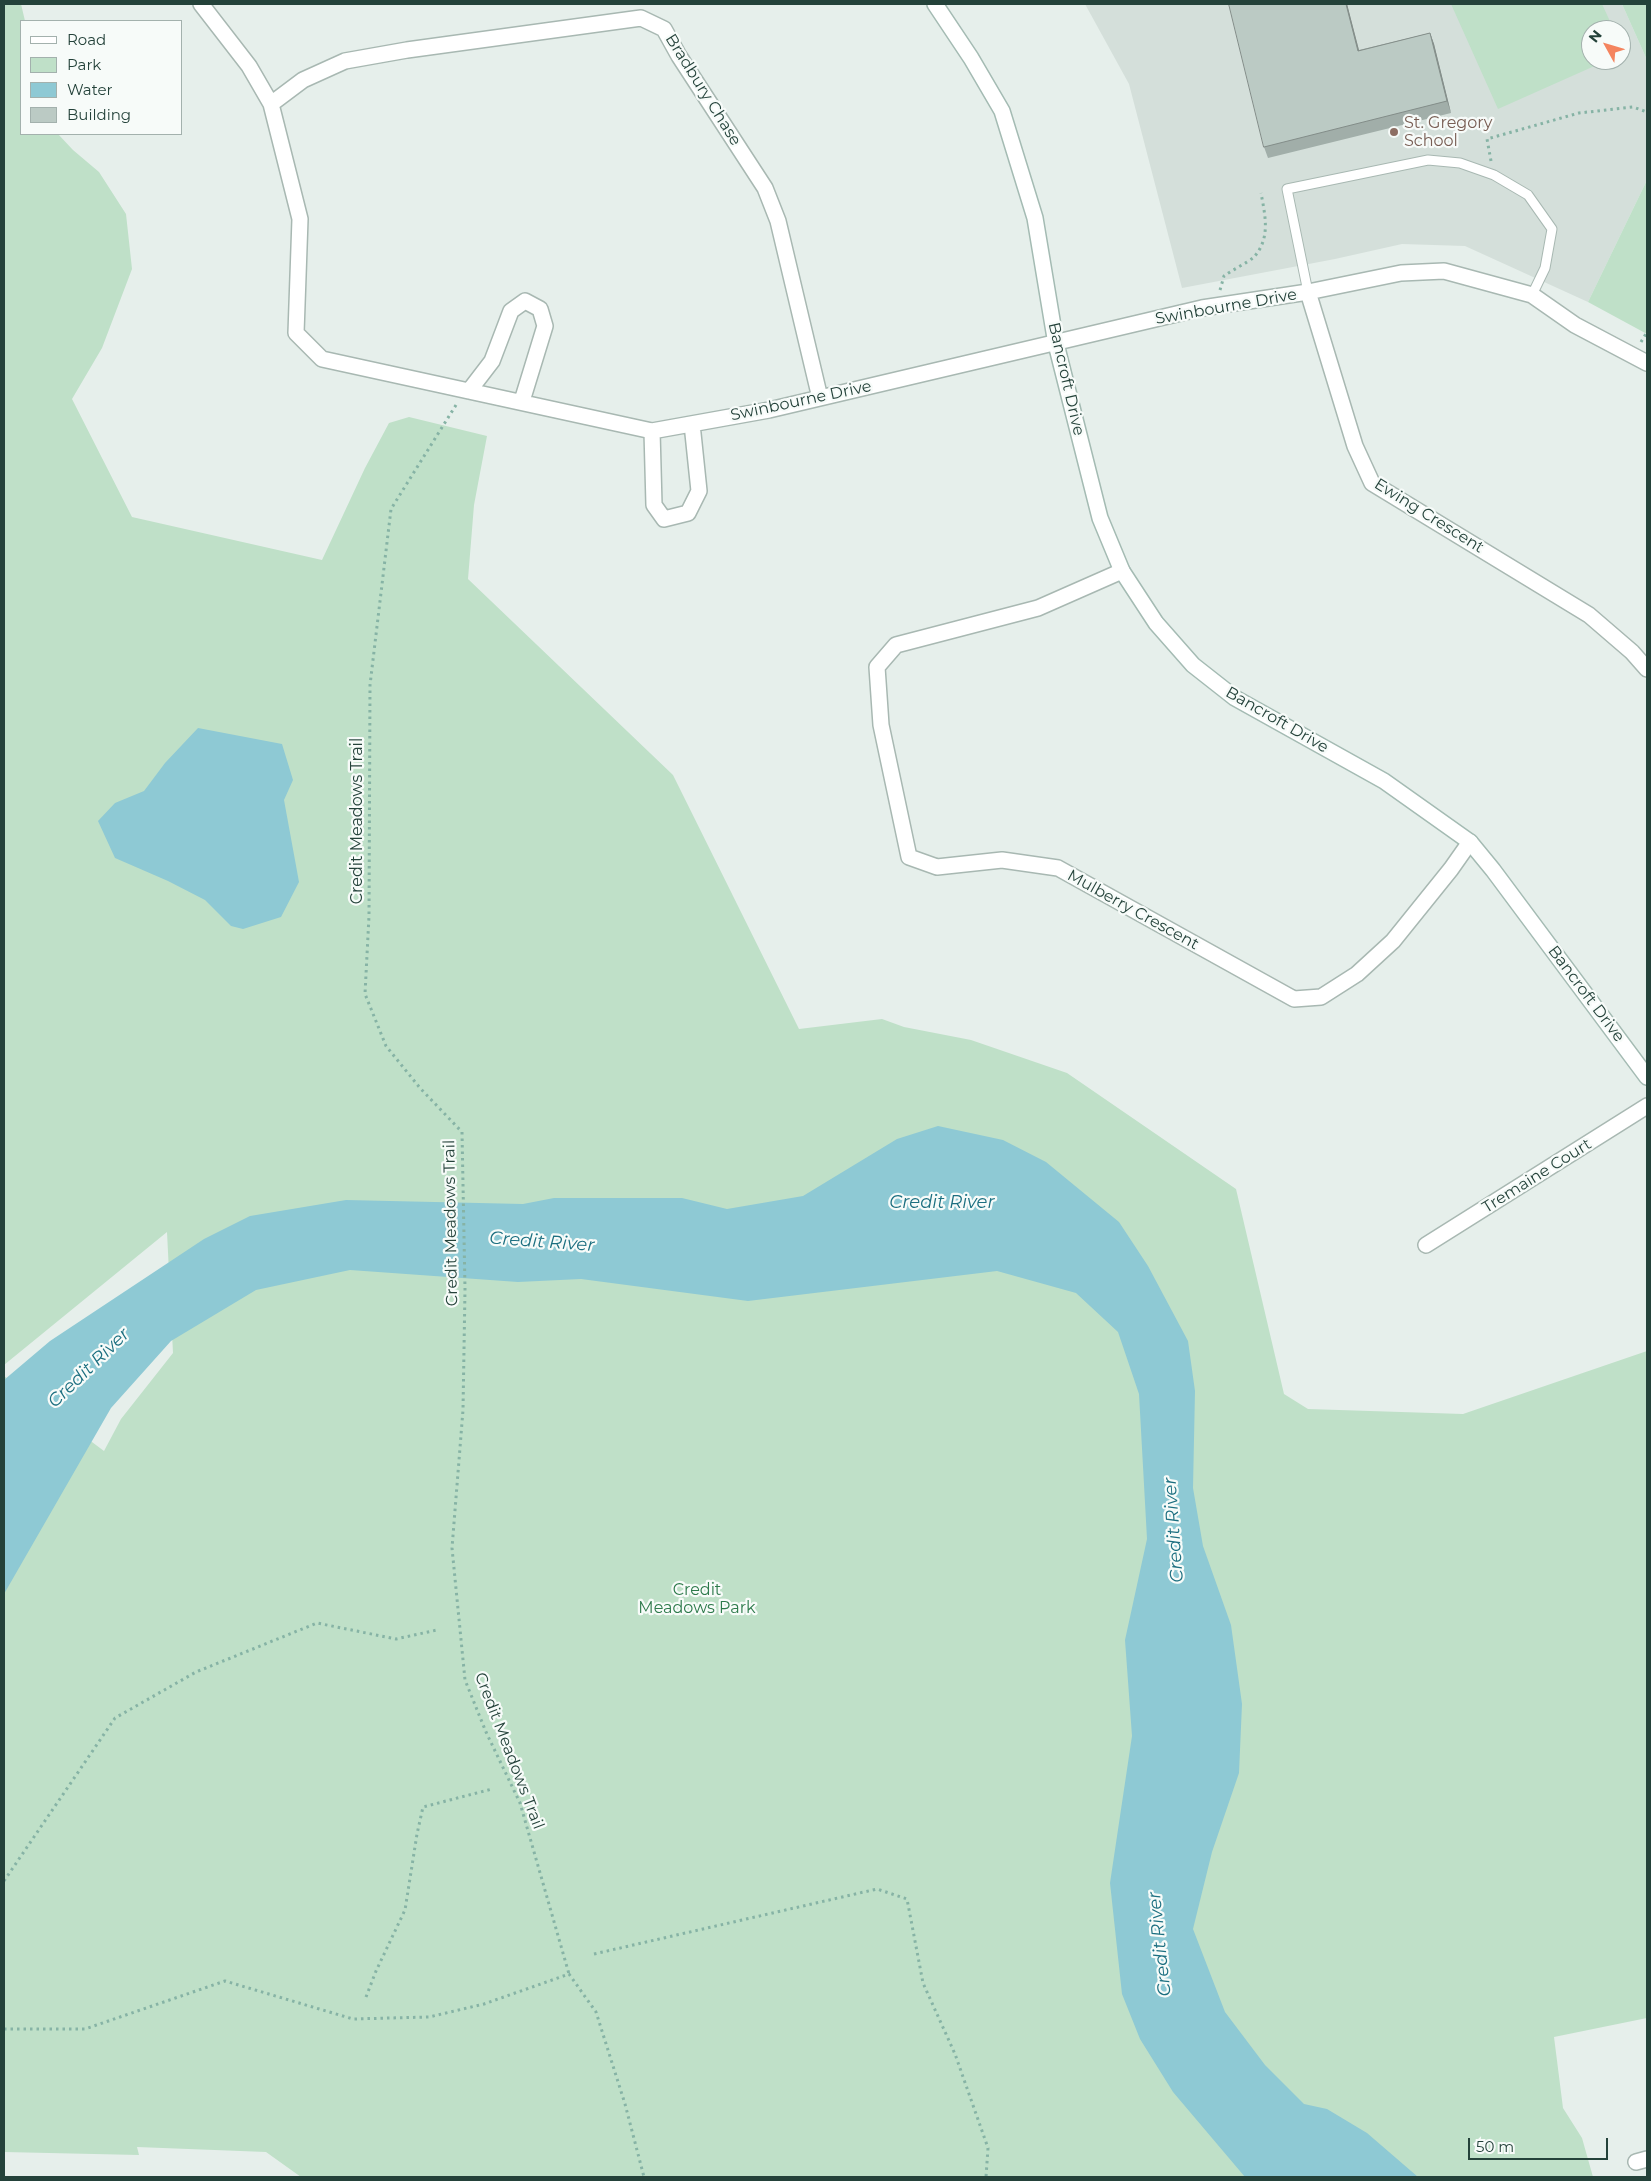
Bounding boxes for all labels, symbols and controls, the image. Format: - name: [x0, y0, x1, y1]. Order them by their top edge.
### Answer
- legend: [20, 20, 182, 135]
- north arrow: [1581, 20, 1631, 70]
- text: N: [1585, 26, 1606, 46]
- text: Road: [67, 30, 106, 49]
- street label: Bradbury Chase: [661, 31, 745, 149]
- text: Park: [67, 55, 101, 74]
- text: Water: [67, 80, 113, 99]
- text: Building: [67, 105, 131, 124]
- place label: St. Gregory School: [1404, 113, 1492, 151]
- marker: St. Gregory School: [1388, 126, 1400, 138]
- street label: Swinbourne Drive: [1154, 285, 1298, 329]
- street label: Bancroft Drive: [1044, 321, 1088, 437]
- street label: Swinbourne Drive: [729, 377, 873, 425]
- street label: Ewing Crescent: [1371, 475, 1487, 557]
- street label: Bancroft Drive: [1222, 683, 1332, 757]
- street label: Credit Meadows Trail: [347, 738, 367, 904]
- street label: Mulberry Crescent: [1064, 866, 1202, 954]
- street label: Bancroft Drive: [1544, 942, 1628, 1046]
- street label: Tremaine Court: [1479, 1135, 1595, 1217]
- street label: Credit Meadows Trail: [440, 1140, 462, 1306]
- water label: Credit River: [889, 1192, 995, 1214]
- water label: Credit River: [489, 1228, 595, 1256]
- water label: Credit River: [44, 1324, 134, 1412]
- water label: Credit River: [1160, 1477, 1188, 1583]
- park label: Credit Meadows Park: [638, 1580, 756, 1618]
- street label: Credit Meadows Trail: [470, 1670, 548, 1832]
- water label: Credit River: [1144, 1890, 1176, 1998]
- scale bar: [1471, 2128, 1611, 2160]
- text: 50 m: [1476, 2137, 1514, 2156]

